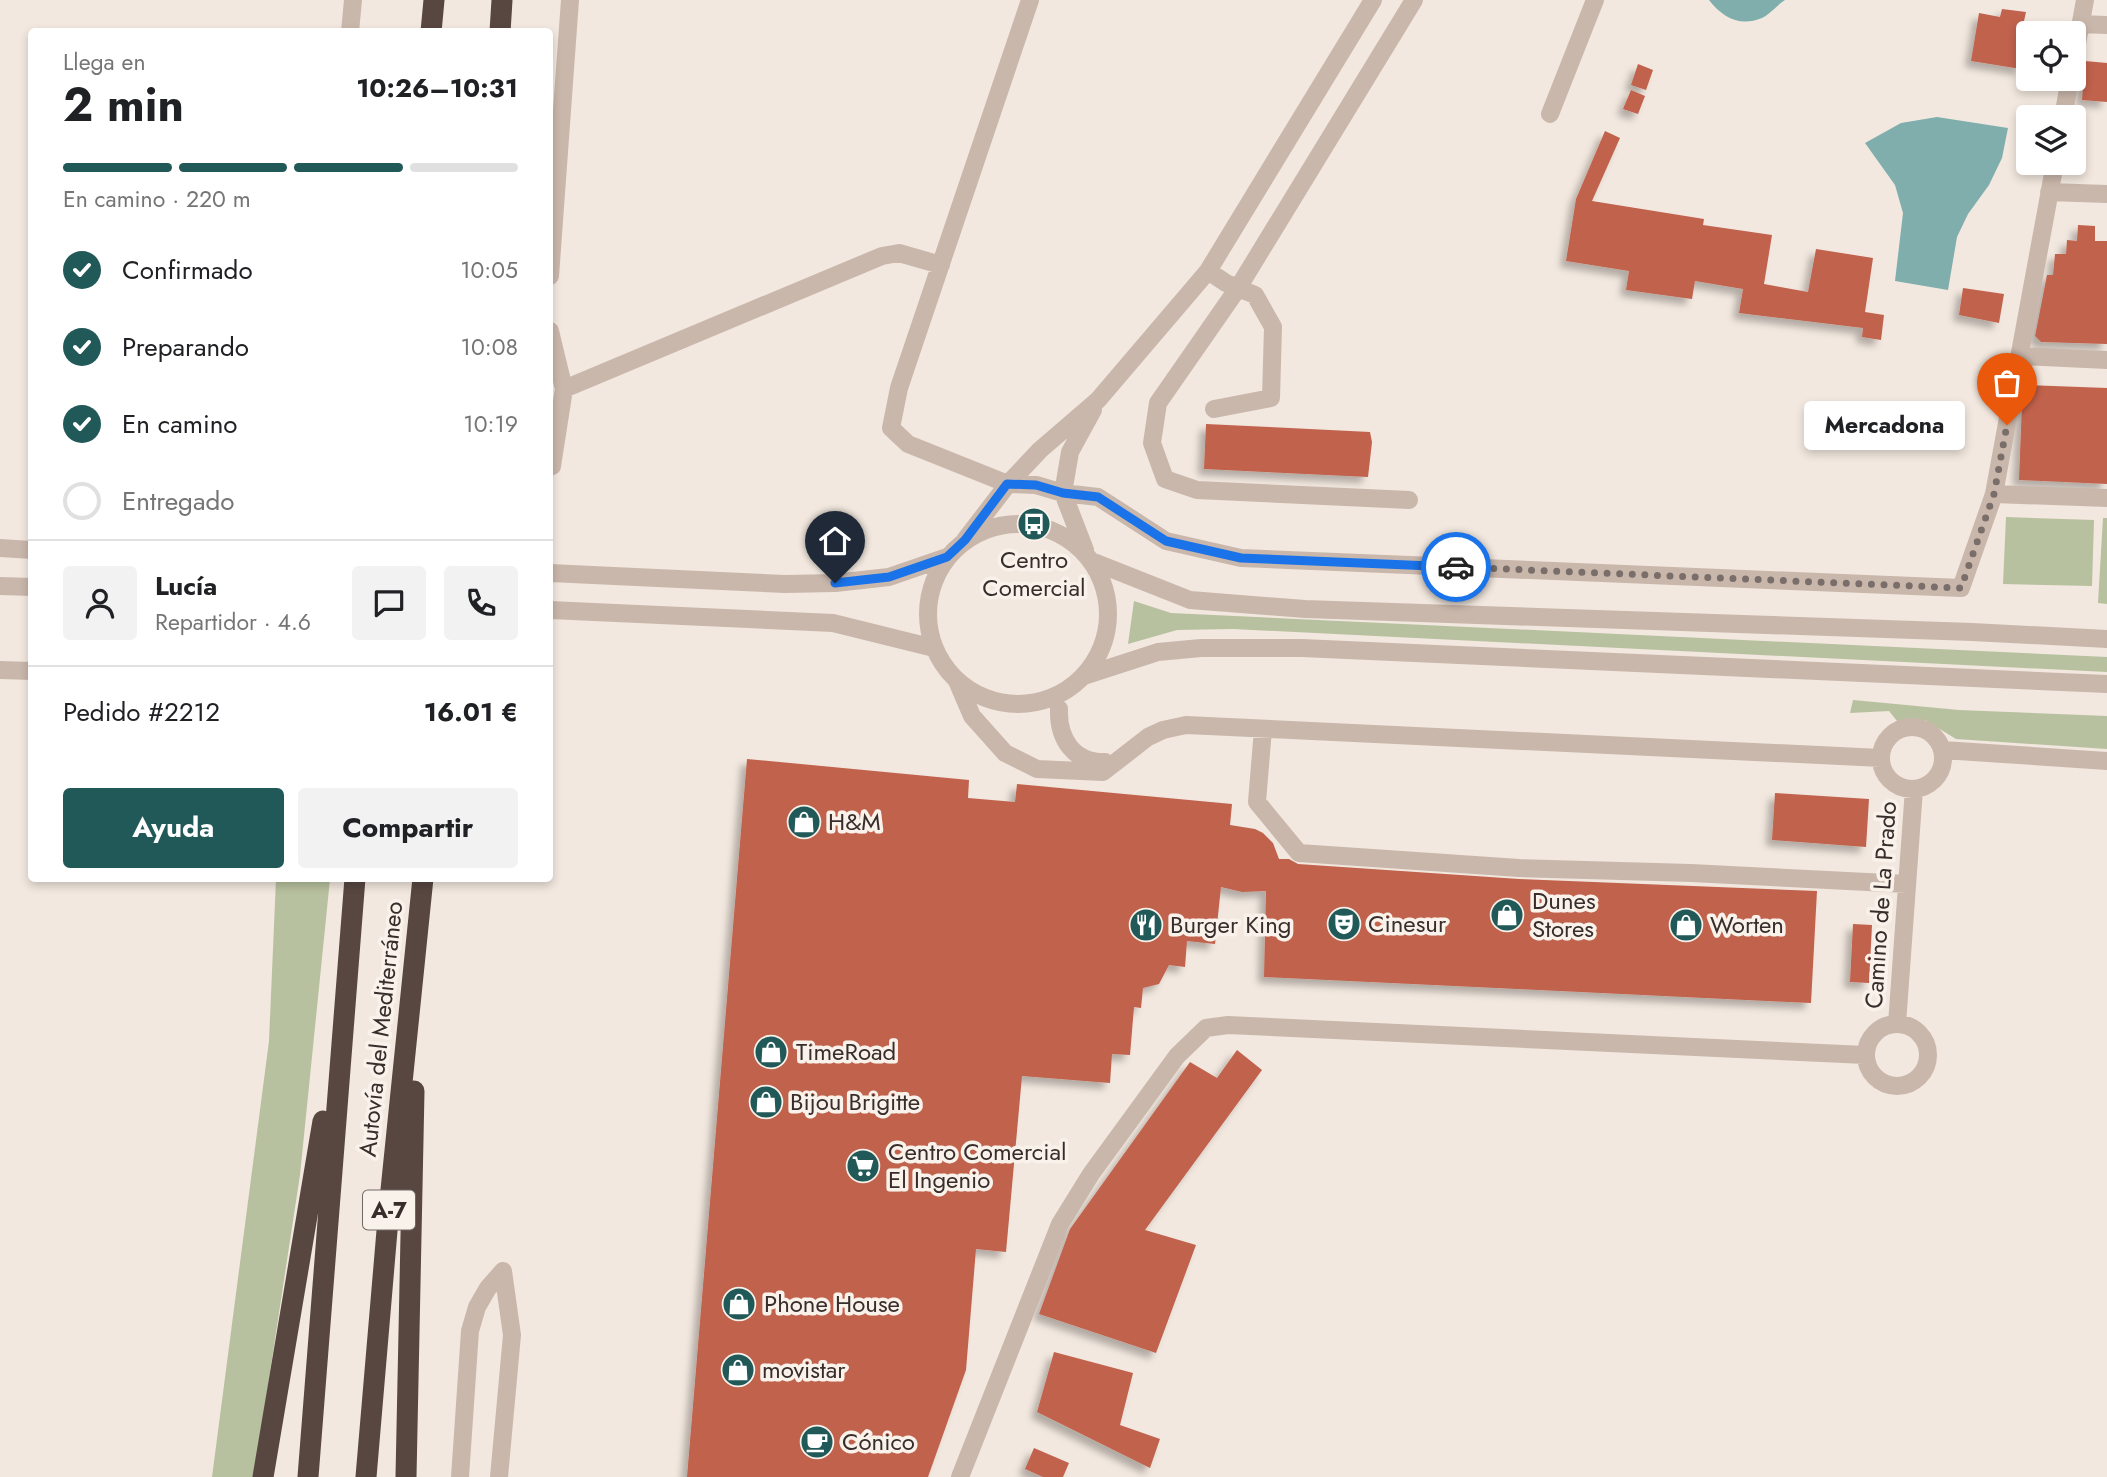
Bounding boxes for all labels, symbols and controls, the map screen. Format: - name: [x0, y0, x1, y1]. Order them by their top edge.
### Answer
- map controls: [2016, 21, 2086, 175]
- button: locate: [2016, 21, 2086, 91]
- text: Llega en: [63, 45, 145, 79]
- text: 10:26–10:31: [356, 69, 518, 107]
- text: 2 min: [63, 72, 184, 138]
- button: layers: [2016, 105, 2086, 175]
- text: En camino · 220 m: [63, 182, 251, 216]
- icon: check: [63, 251, 101, 289]
- text: Confirmado: [122, 251, 253, 289]
- text: 10:05: [460, 253, 518, 287]
- icon: check: [63, 328, 101, 366]
- text: Preparando: [122, 328, 249, 366]
- text: 10:08: [461, 330, 518, 364]
- pin: [1977, 353, 2037, 425]
- icon: bag: [1988, 364, 2026, 402]
- callout: Mercadona: [1804, 400, 1965, 450]
- icon: check: [63, 405, 101, 443]
- text: En camino: [122, 405, 238, 443]
- text: 10:19: [463, 407, 518, 441]
- text: Mercadona: [1825, 408, 1944, 442]
- text: Entregado: [122, 482, 234, 520]
- bus stop icon: Centro Comercial: [1015, 505, 1053, 543]
- pin: [805, 511, 865, 583]
- icon: home: [816, 522, 854, 560]
- courier: [1421, 532, 1491, 602]
- place label: Centro Comercial: [982, 542, 1086, 605]
- icon: car: [1437, 548, 1475, 586]
- button: person: [63, 566, 137, 640]
- button: chat: [352, 566, 426, 640]
- button: phone: [444, 566, 518, 640]
- text: Lucía: [155, 567, 217, 605]
- text: Repartidor · 4.6: [155, 605, 311, 639]
- text: Pedido #2212: [63, 693, 220, 731]
- text: 16.01 €: [424, 693, 518, 731]
- button: Ayuda: [63, 788, 284, 868]
- button: Compartir: [298, 788, 518, 868]
- street label: Camino de La Prado: [1856, 800, 1905, 1010]
- shop icon: H&M: [785, 803, 823, 841]
- place label: H&M: [828, 804, 881, 839]
- place label: Dunes Stores: [1532, 883, 1596, 946]
- shop icon: Dunes Stores: [1488, 896, 1526, 934]
- street label: Autovía del Mediterráneo: [350, 899, 411, 1158]
- theatre icon: Cinesur: [1325, 905, 1363, 943]
- restaurant icon: Burger King: [1127, 906, 1165, 944]
- place label: Cinesur: [1368, 906, 1447, 941]
- shop icon: Worten: [1667, 906, 1705, 944]
- place label: Burger King: [1170, 907, 1291, 942]
- place label: Worten: [1710, 907, 1784, 942]
- shop icon: TimeRoad: [752, 1033, 790, 1071]
- place label: TimeRoad: [796, 1034, 896, 1069]
- shop icon: Bijou Brigitte: [747, 1083, 785, 1121]
- place label: Bijou Brigitte: [790, 1084, 920, 1119]
- place label: Centro Comercial El Ingenio: [888, 1134, 1067, 1197]
- supermarket icon: Centro Comercial El Ingenio: [844, 1147, 882, 1185]
- road number: A-7: [363, 1190, 415, 1230]
- shop icon: Phone House: [720, 1285, 758, 1323]
- place label: Phone House: [764, 1286, 900, 1321]
- shop icon: movistar: [719, 1351, 757, 1389]
- place label: movistar: [762, 1352, 846, 1387]
- cafe icon: Cónico: [798, 1423, 836, 1461]
- place label: Cónico: [842, 1424, 915, 1459]

